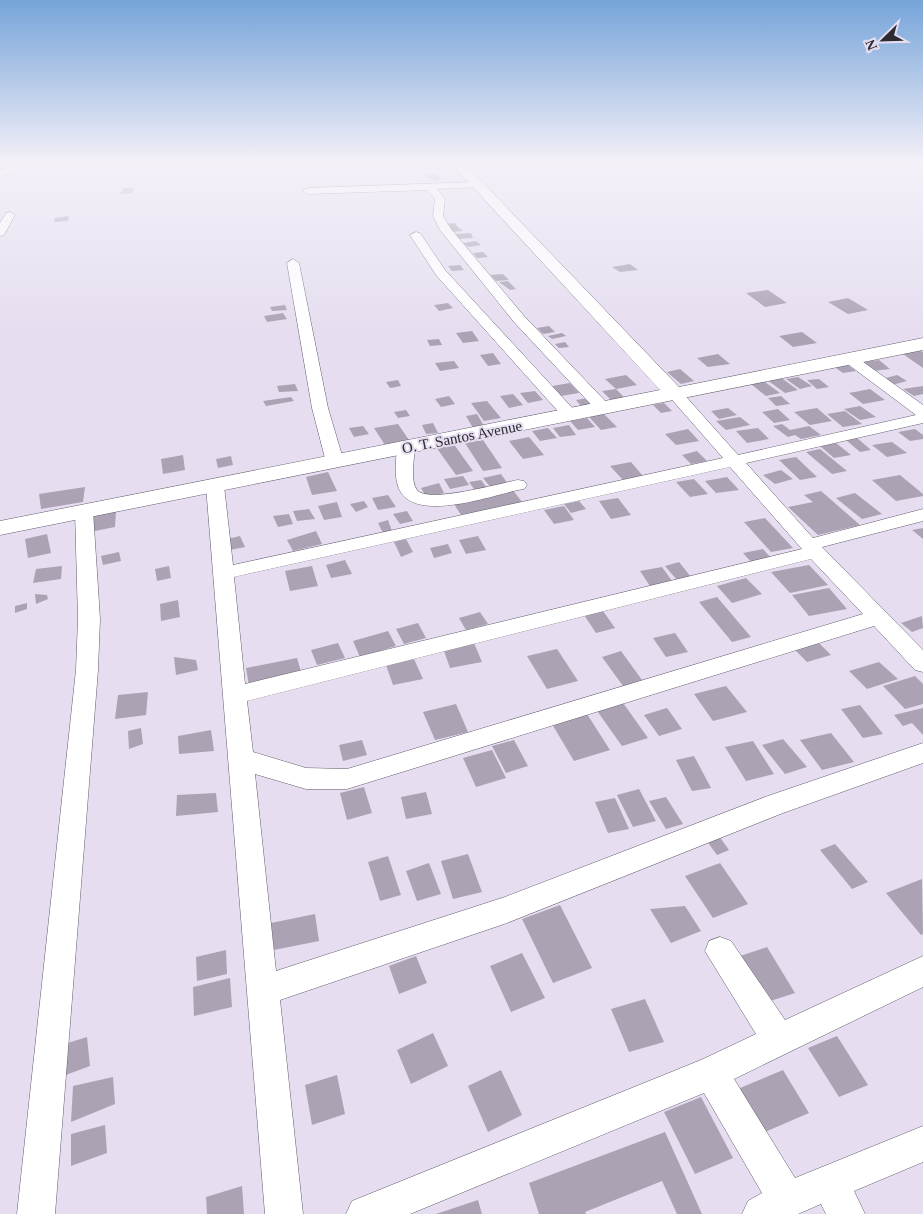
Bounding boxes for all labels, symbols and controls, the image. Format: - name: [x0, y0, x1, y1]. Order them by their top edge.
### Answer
- north arrow: [858, 15, 908, 65]
- text: N: [863, 37, 880, 52]
- street label: O. T. Santos Avenue: [401, 417, 524, 456]

